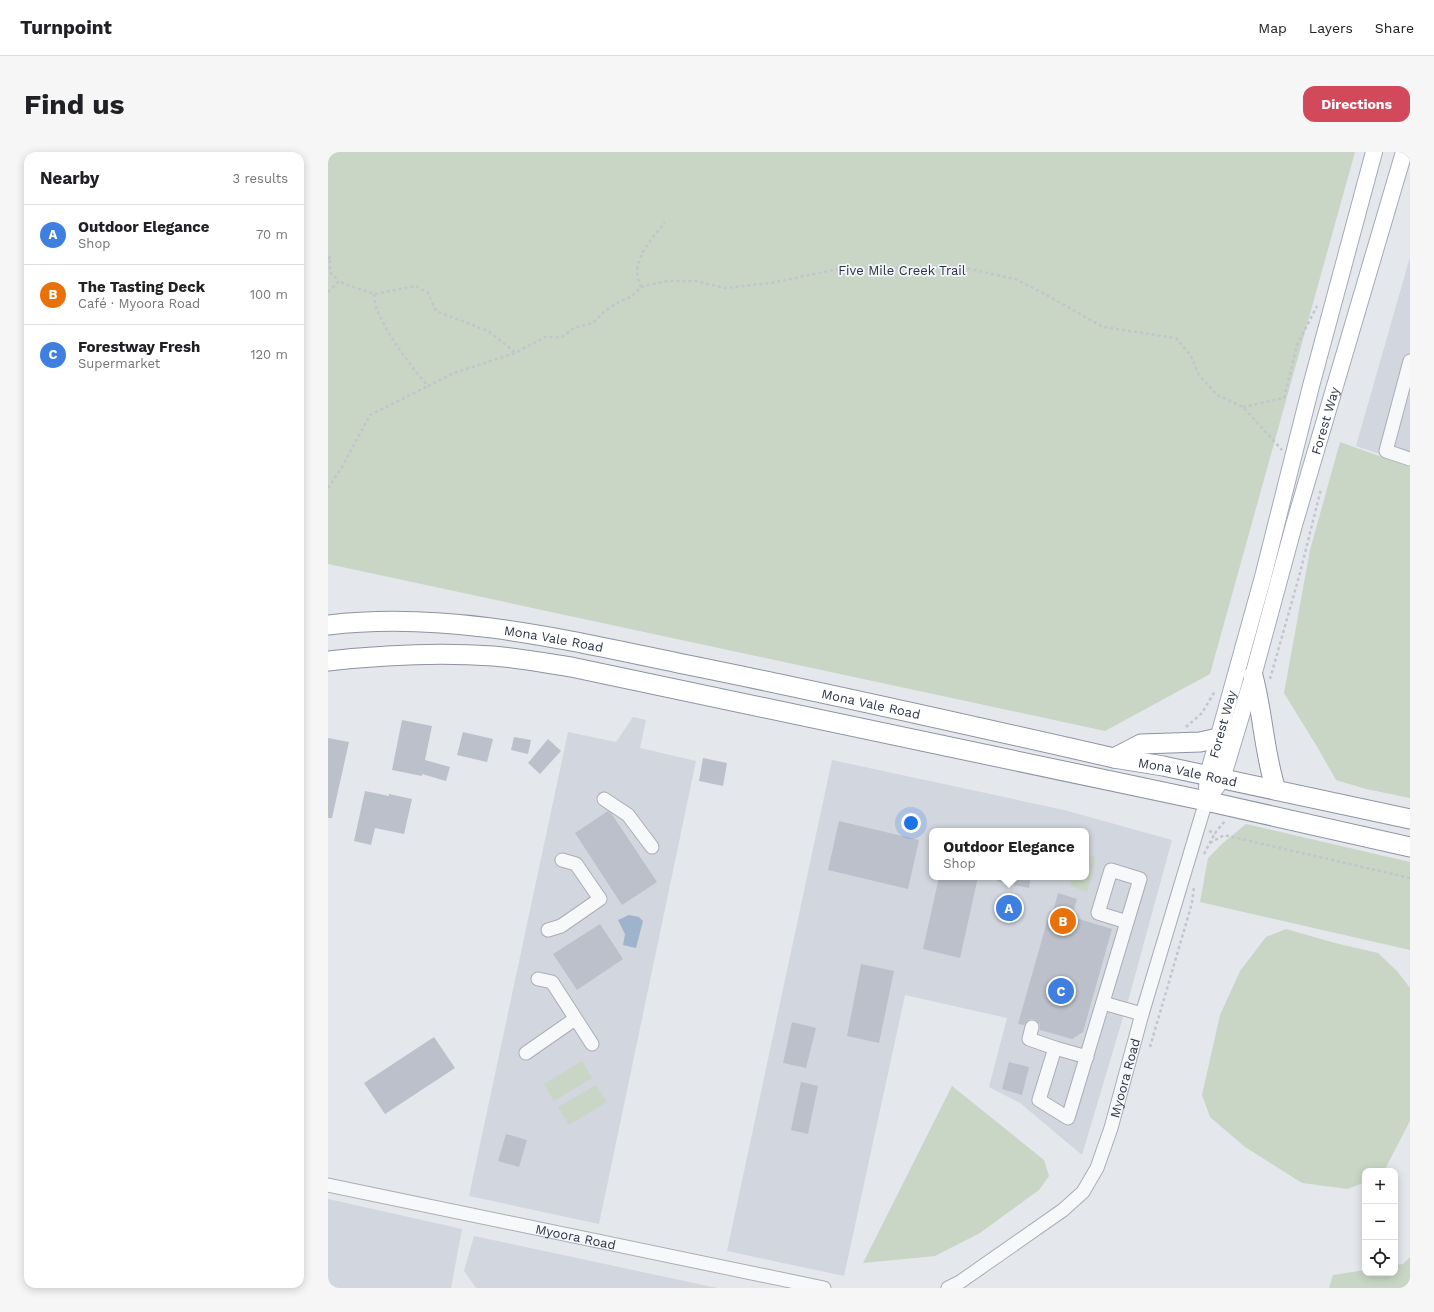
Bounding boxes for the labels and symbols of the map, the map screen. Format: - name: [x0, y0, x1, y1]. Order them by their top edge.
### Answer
- street label: Five Mile Creek Trail: [838, 263, 966, 278]
- street label: Forest Way: [1308, 385, 1342, 456]
- street label: Mona Vale Road: [503, 623, 605, 655]
- street label: Mona Vale Road: [820, 686, 922, 722]
- street label: Forest Way: [1206, 688, 1239, 760]
- street label: Mona Vale Road: [1137, 755, 1238, 790]
- your location: [901, 813, 921, 833]
- pin: A: [996, 893, 1022, 923]
- pin: B: [1050, 906, 1076, 936]
- pin: C: [1048, 976, 1074, 1006]
- street label: Myoora Road: [1107, 1037, 1143, 1120]
- street label: Myoora Road: [534, 1221, 617, 1253]

